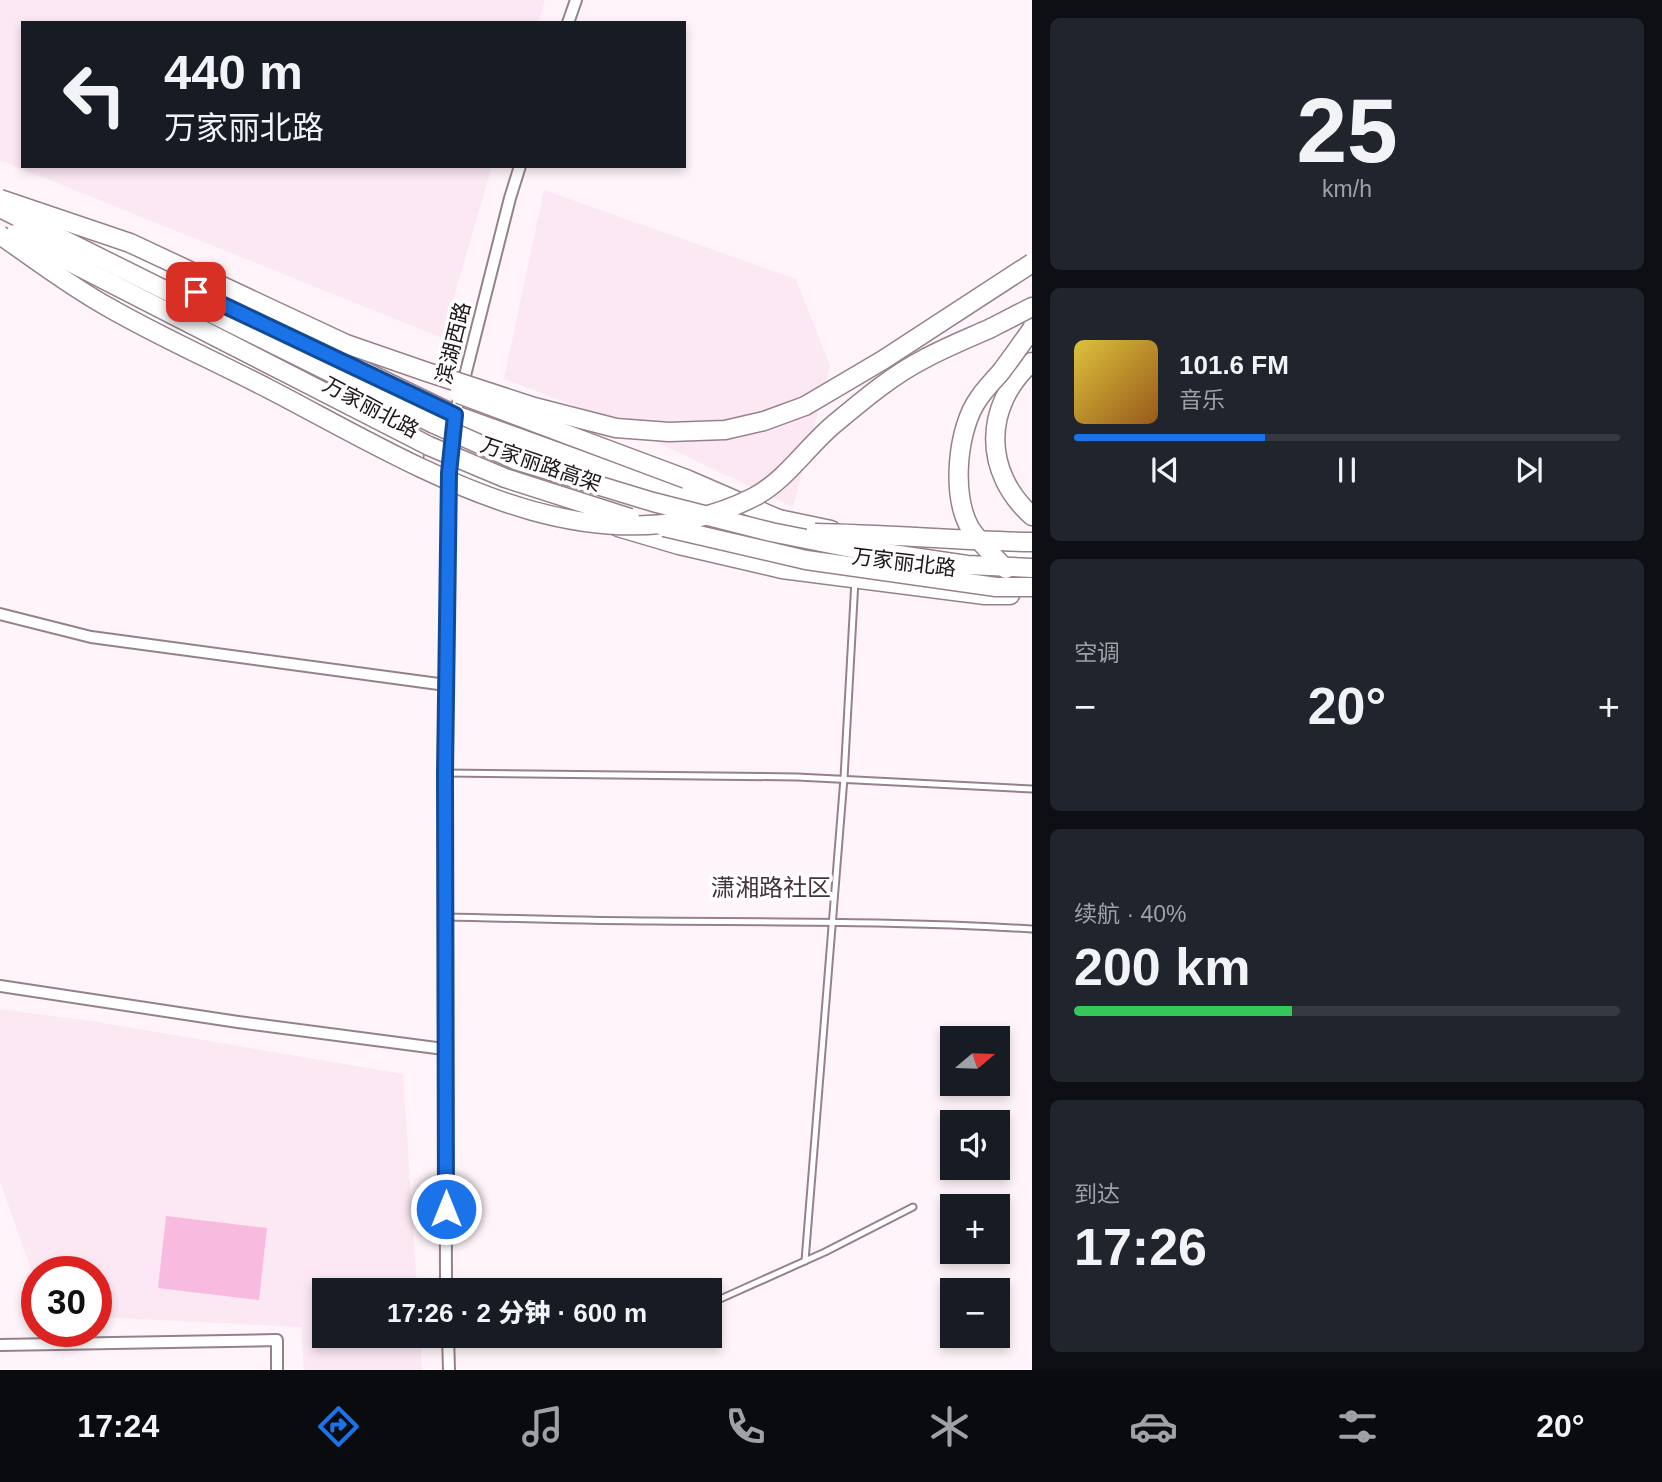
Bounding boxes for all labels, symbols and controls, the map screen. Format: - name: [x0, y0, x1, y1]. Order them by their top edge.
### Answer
- text: 440 m: [164, 45, 303, 99]
- icon: left: [49, 49, 140, 140]
- text: 25: [1296, 80, 1398, 181]
- text: 万家丽北路: [164, 110, 324, 146]
- text: km/h: [1322, 176, 1372, 202]
- pin: [166, 262, 226, 322]
- icon: arrive: [177, 273, 215, 311]
- street label: 滨湖西路: [432, 299, 474, 387]
- text: 101.6 FM: [1179, 350, 1289, 380]
- street label: 万家丽北路: [319, 372, 423, 442]
- text: 音乐: [1179, 387, 1225, 413]
- street label: 万家丽路高架: [478, 433, 604, 495]
- icon: previous: [1146, 451, 1184, 489]
- icon: pause: [1328, 451, 1366, 489]
- icon: next: [1510, 451, 1548, 489]
- street label: 万家丽北路: [850, 544, 958, 580]
- text: 空调: [1074, 640, 1120, 666]
- text: 20°: [1308, 677, 1386, 735]
- text: −: [1074, 686, 1096, 728]
- text: +: [1598, 686, 1620, 728]
- district label: 潇湘路社区: [711, 874, 831, 901]
- text: 续航 · 40%: [1074, 901, 1186, 927]
- text: 200 km: [1074, 938, 1250, 996]
- north arrow: [940, 1026, 1010, 1096]
- map controls: [940, 1026, 1010, 1348]
- button: sound: [940, 1110, 1010, 1180]
- position arrow: [409, 1172, 483, 1246]
- text: 到达: [1074, 1181, 1120, 1207]
- button: +: [940, 1194, 1010, 1264]
- text: 17:26: [1074, 1218, 1207, 1276]
- speed limit sign: 30: [21, 1256, 112, 1347]
- button: −: [940, 1278, 1010, 1348]
- text: 17:26 · 2 分钟 · 600 m: [387, 1298, 647, 1328]
- icon: directions: [314, 1402, 363, 1451]
- icon: music: [518, 1402, 567, 1451]
- icon: phone: [721, 1402, 770, 1451]
- icon: climate: [925, 1402, 974, 1451]
- icon: car: [1129, 1402, 1178, 1451]
- icon: filters: [1333, 1402, 1382, 1451]
- text: 17:24: [77, 1408, 159, 1444]
- text: 20°: [1536, 1408, 1585, 1444]

